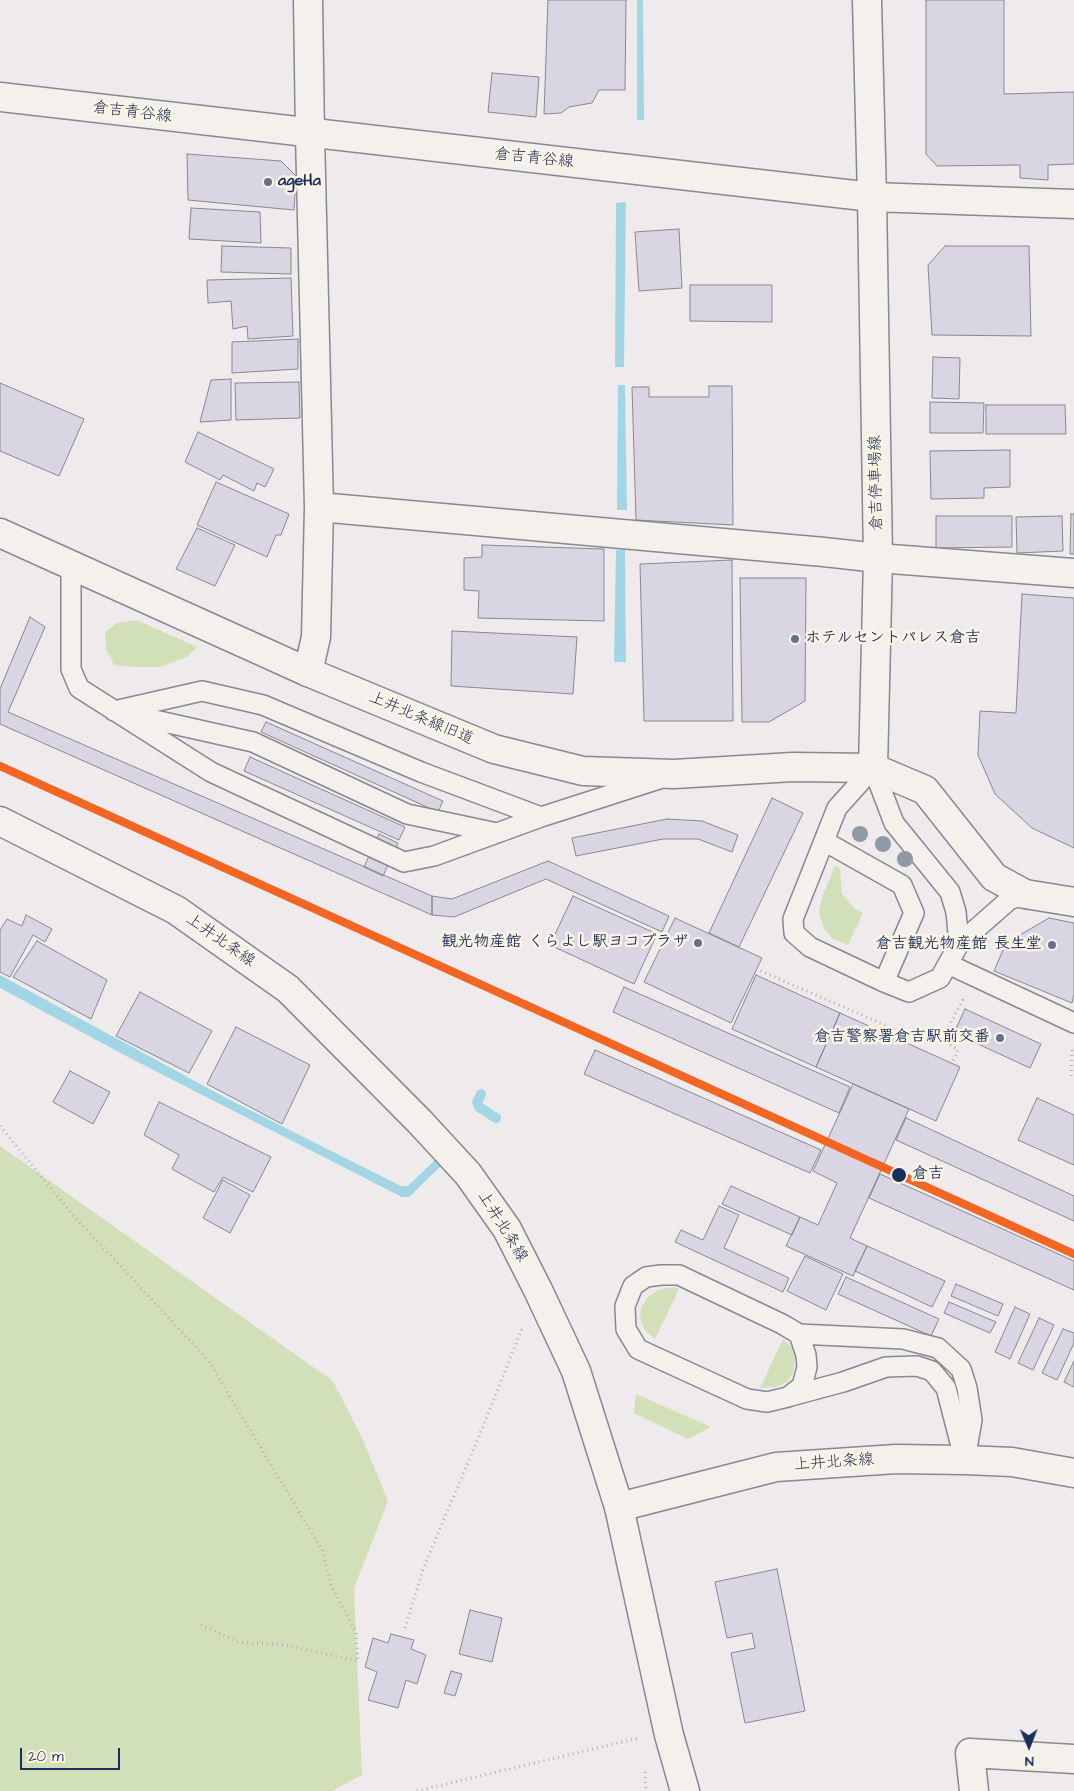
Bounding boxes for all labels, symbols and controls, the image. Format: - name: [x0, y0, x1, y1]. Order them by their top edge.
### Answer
- street label: 倉吉青谷線: [91, 99, 173, 127]
- street label: 倉吉青谷線: [493, 145, 575, 173]
- place label: ageHa: [278, 172, 321, 192]
- marker: ageHa: [262, 176, 274, 188]
- street label: 倉吉停車場線: [867, 435, 887, 531]
- place label: ホテルセントパレス倉吉: [805, 629, 981, 649]
- marker: ホテルセントパレス倉吉: [789, 633, 801, 645]
- street label: 上井北条線旧道: [366, 688, 476, 750]
- street label: 上井北条線: [182, 910, 258, 972]
- place label: 観光物産館 くらよし駅ヨコプラザ: [442, 933, 688, 953]
- place label: 倉吉観光物産館 長生堂: [876, 935, 1042, 955]
- marker: 観光物産館 くらよし駅ヨコプラザ: [692, 937, 704, 949]
- marker: 倉吉観光物産館 長生堂: [1046, 939, 1058, 951]
- place label: 倉吉警察署倉吉駅前交番: [814, 1028, 990, 1048]
- marker: 倉吉警察署倉吉駅前交番: [994, 1032, 1006, 1044]
- place label: 倉吉: [912, 1165, 944, 1185]
- marker: 倉吉: [890, 1166, 908, 1184]
- street label: 上井北条線: [473, 1188, 531, 1266]
- street label: 上井北条線: [793, 1451, 875, 1475]
- north arrow: [1004, 1721, 1054, 1771]
- scale bar: [22, 1738, 122, 1770]
- text: 20 m: [28, 1746, 64, 1767]
- text: N: [1025, 1751, 1034, 1771]

